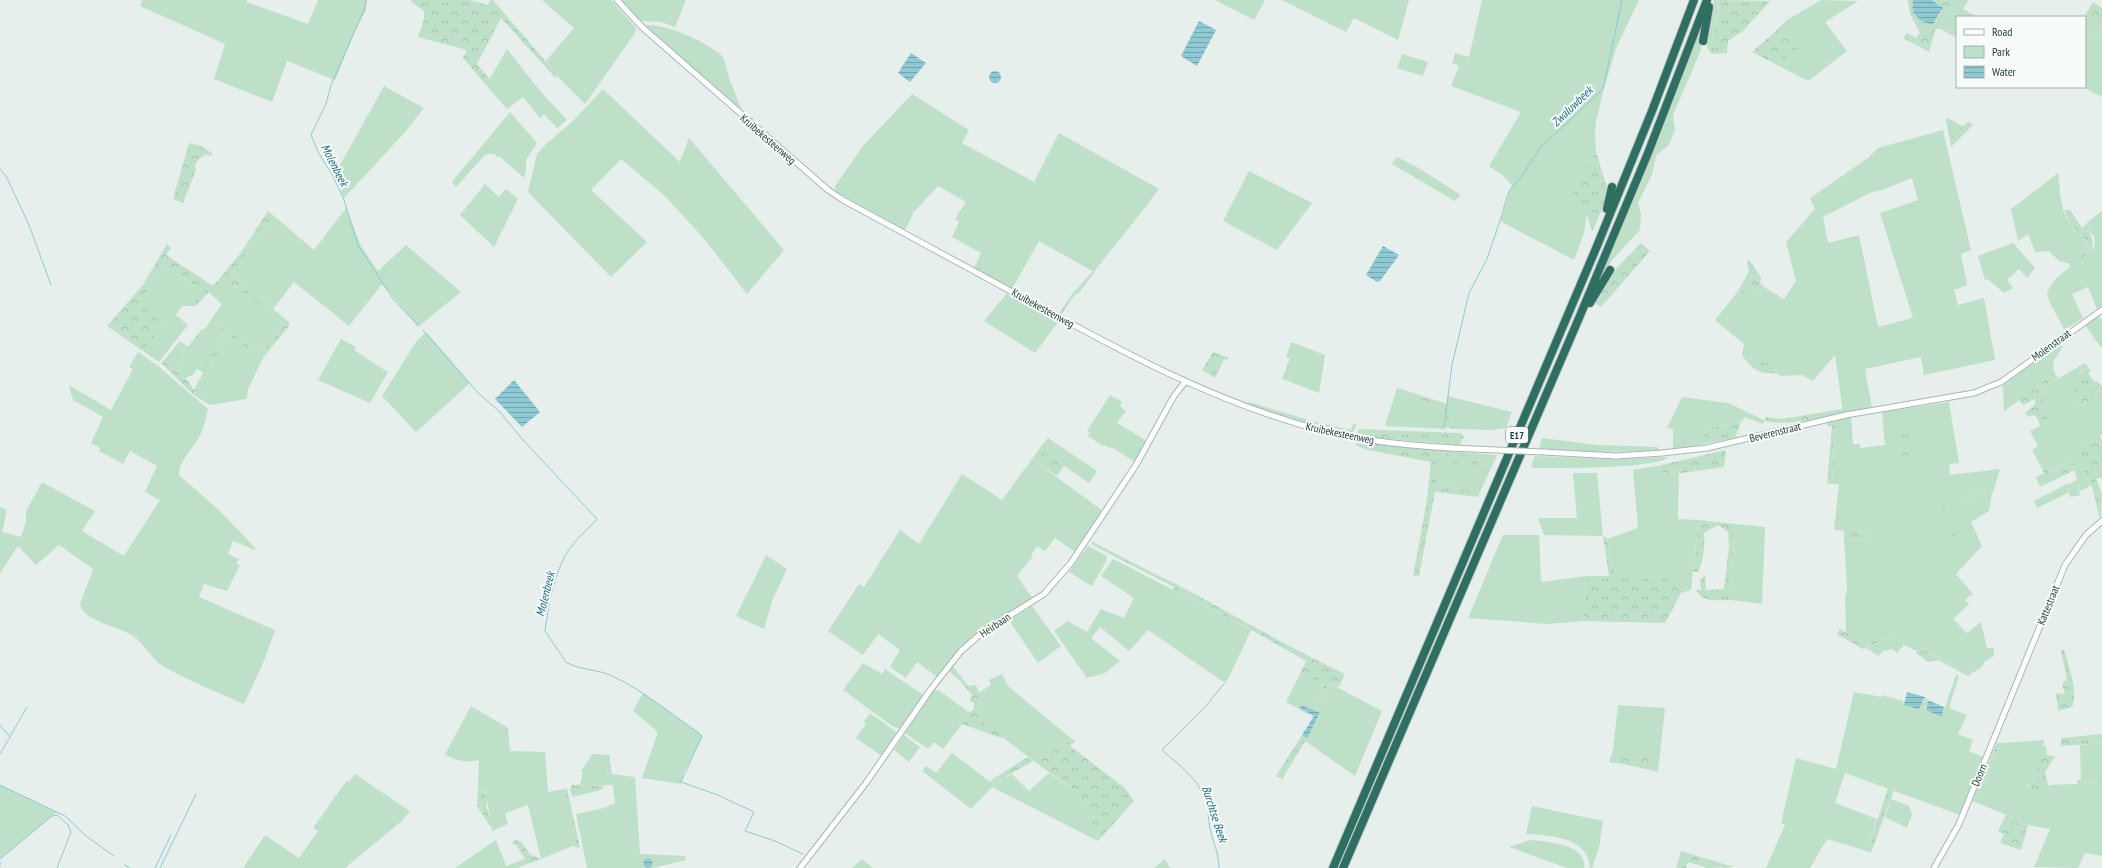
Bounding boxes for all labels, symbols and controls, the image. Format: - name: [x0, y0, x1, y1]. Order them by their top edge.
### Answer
- legend: [1956, 16, 2086, 88]
- text: Road: [1992, 24, 2012, 39]
- text: Park: [1992, 44, 2010, 59]
- text: Water: [1992, 64, 2017, 79]
- water label: Zwaluwbeek: [1548, 82, 1597, 129]
- street label: Kruibekesteenweg: [737, 111, 799, 167]
- water label: Molenbeek: [318, 141, 353, 190]
- street label: Kruibekesteenweg: [1009, 285, 1077, 331]
- street label: Molenstraat: [2029, 326, 2073, 364]
- street label: Kruibekesteenweg: [1305, 419, 1376, 447]
- street label: Beverenstraat: [1748, 419, 1802, 445]
- road number: E17: [1506, 427, 1528, 443]
- water label: Molenbeek: [532, 569, 558, 618]
- street label: Kattestraat: [2034, 583, 2062, 627]
- street label: Heirbaan: [977, 610, 1013, 640]
- street label: Doorn: [1968, 761, 1990, 788]
- water label: Burchtse Beek: [1199, 784, 1232, 845]

